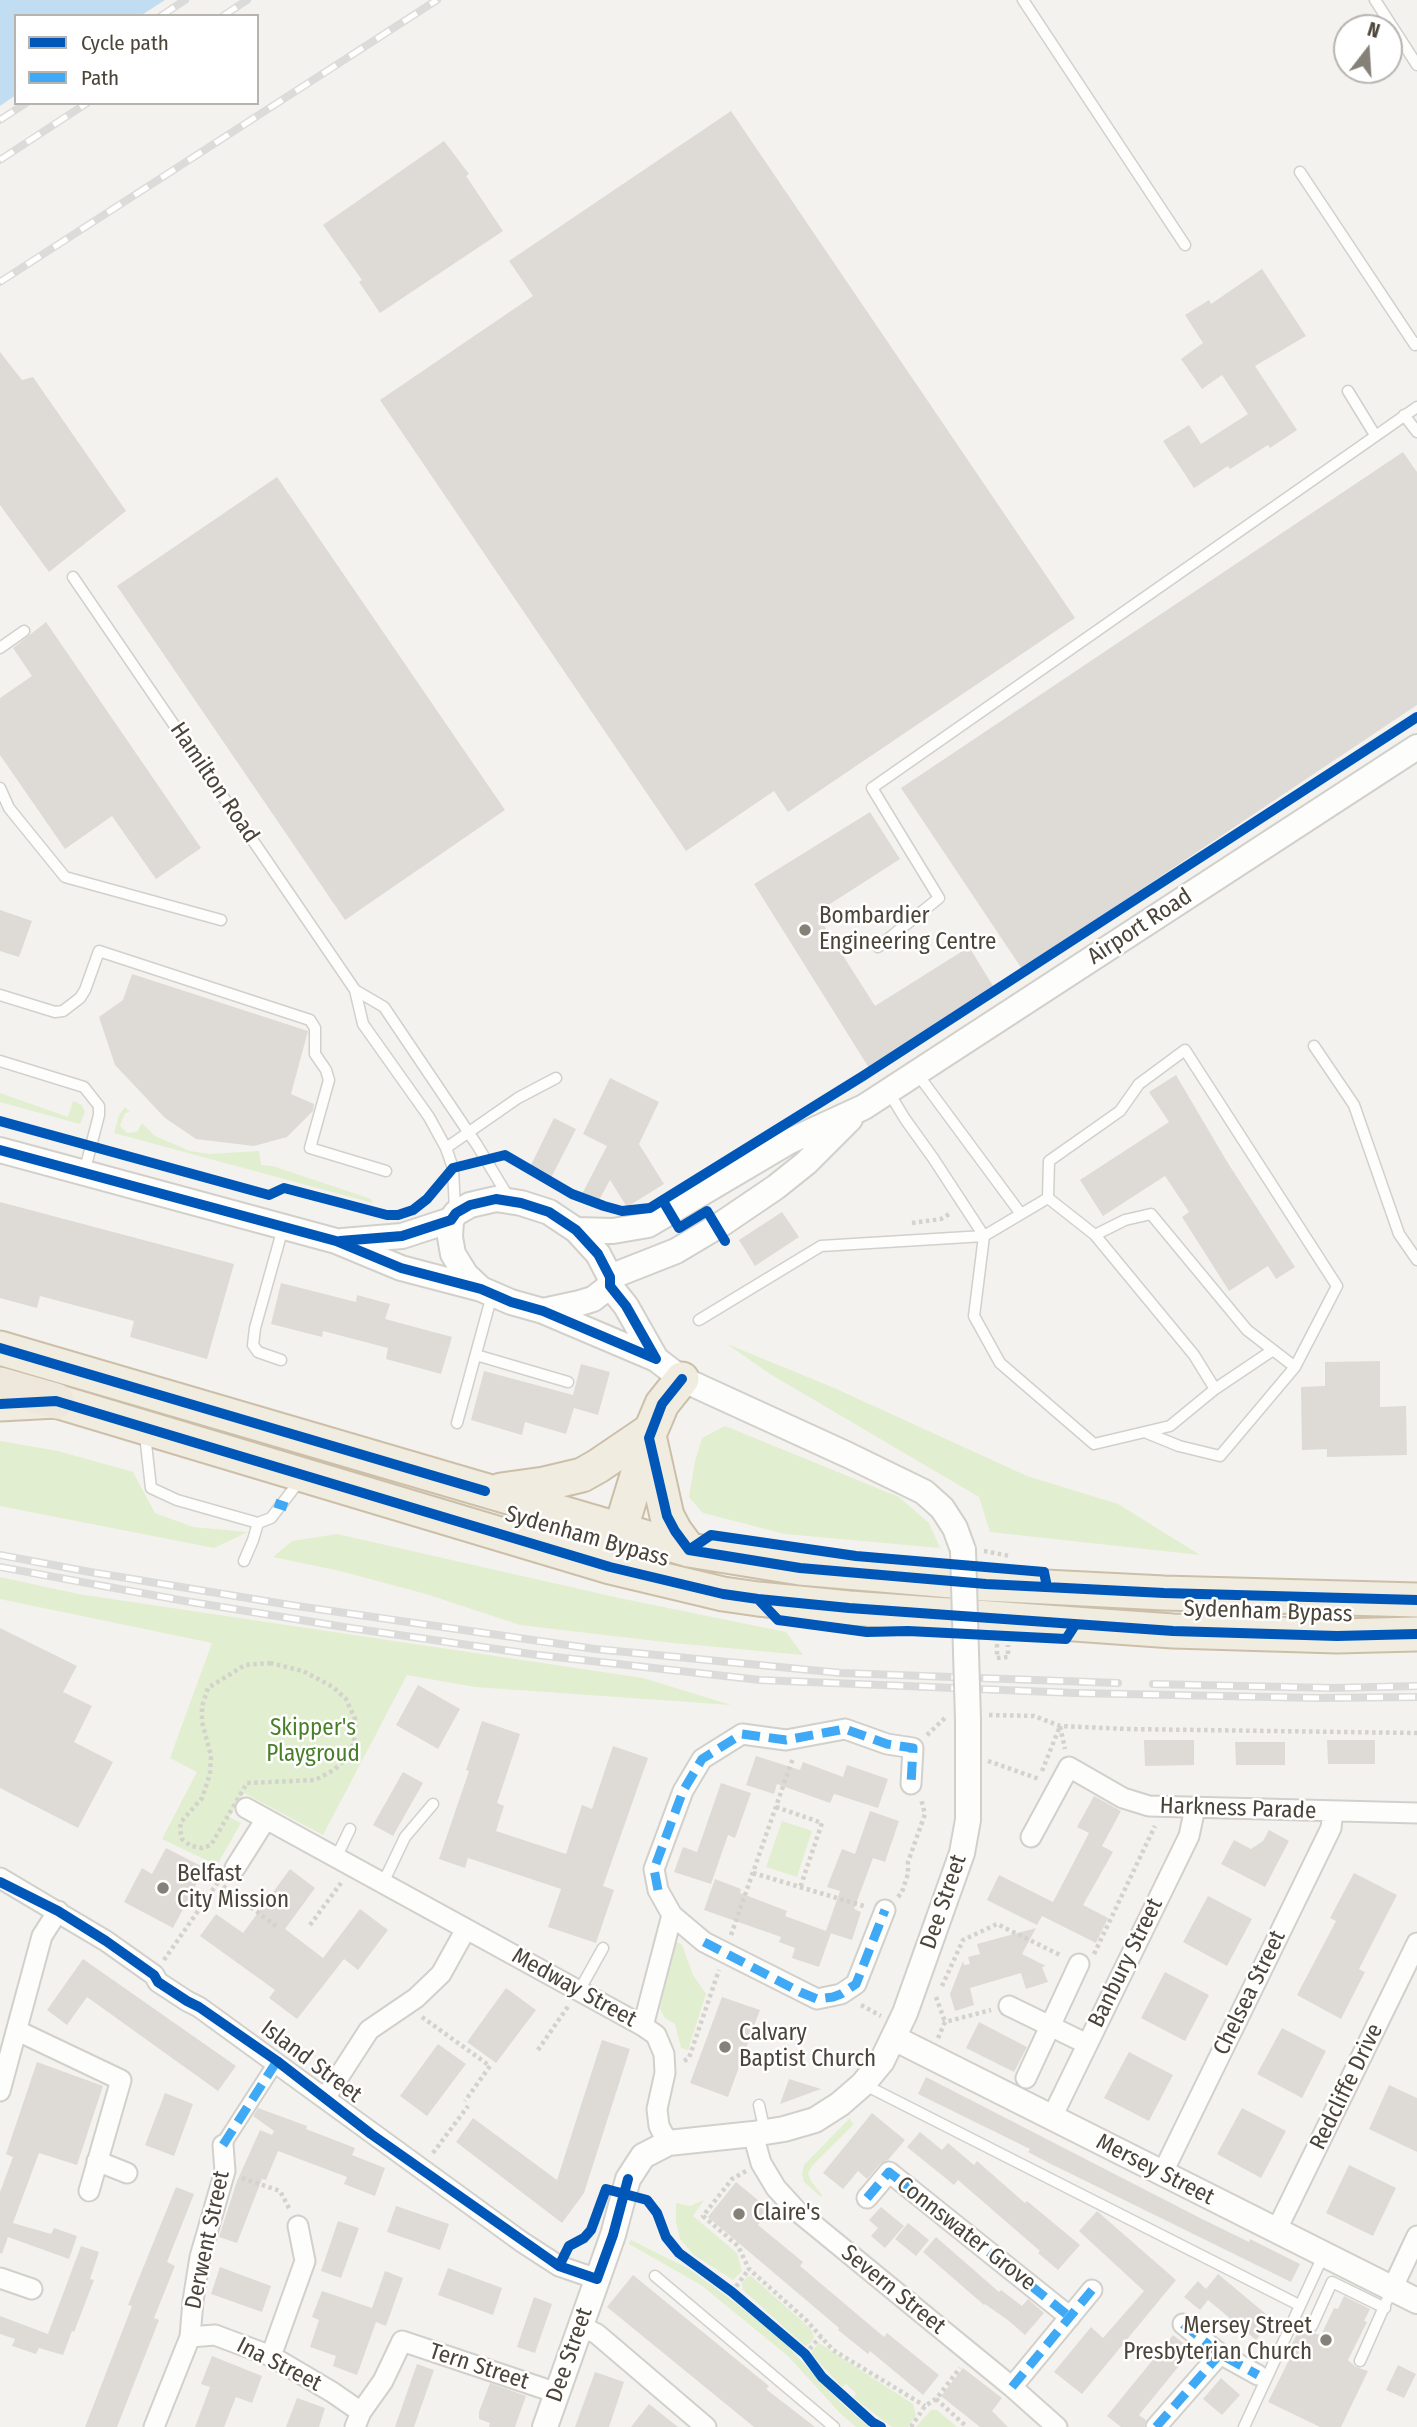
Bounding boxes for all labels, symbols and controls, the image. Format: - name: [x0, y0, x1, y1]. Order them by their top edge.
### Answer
- legend: [14, 14, 259, 105]
- north arrow: [1333, 14, 1403, 84]
- text: N: [1365, 18, 1383, 43]
- text: Cycle path: [81, 30, 169, 56]
- text: Path: [81, 65, 119, 91]
- street label: Hamilton Road: [164, 718, 264, 848]
- street label: Airport Road: [1083, 883, 1197, 971]
- place label: Bombardier Engineering Centre: [819, 903, 996, 957]
- marker: Bombardier Engineering Centre: [797, 922, 813, 938]
- street label: Sydenham Bypass: [502, 1500, 672, 1574]
- street label: Sydenham Bypass: [1183, 1595, 1353, 1629]
- park label: Skipper's Playgroud: [266, 1715, 360, 1769]
- street label: Harkness Parade: [1159, 1792, 1317, 1826]
- street label: Dee Street: [915, 1851, 973, 1953]
- place label: Belfast City Mission: [177, 1861, 289, 1915]
- marker: Belfast City Mission: [155, 1880, 171, 1896]
- street label: Banbury Street: [1083, 1894, 1169, 2032]
- street label: Chelsea Street: [1208, 1926, 1292, 2060]
- street label: Medway Street: [507, 1942, 641, 2034]
- street label: Island Street: [255, 2015, 367, 2109]
- street label: Redcliffe Drive: [1305, 2019, 1389, 2155]
- place label: Calvary Baptist Church: [739, 2020, 876, 2074]
- marker: Calvary Baptist Church: [717, 2039, 733, 2055]
- street label: Mersey Street: [1091, 2128, 1219, 2212]
- street label: Derwent Street: [180, 2168, 236, 2312]
- street label: Connswater Grove: [891, 2171, 1041, 2297]
- place label: Claire's: [753, 2200, 820, 2228]
- marker: Claire's: [731, 2206, 747, 2222]
- street label: Severn Street: [835, 2240, 951, 2340]
- street label: Dee Street: [541, 2304, 599, 2406]
- place label: Mersey Street Presbyterian Church: [1123, 2313, 1312, 2367]
- street label: Ina Street: [232, 2332, 326, 2398]
- marker: Mersey Street Presbyterian Church: [1318, 2332, 1334, 2348]
- street label: Tern Street: [426, 2338, 532, 2396]

